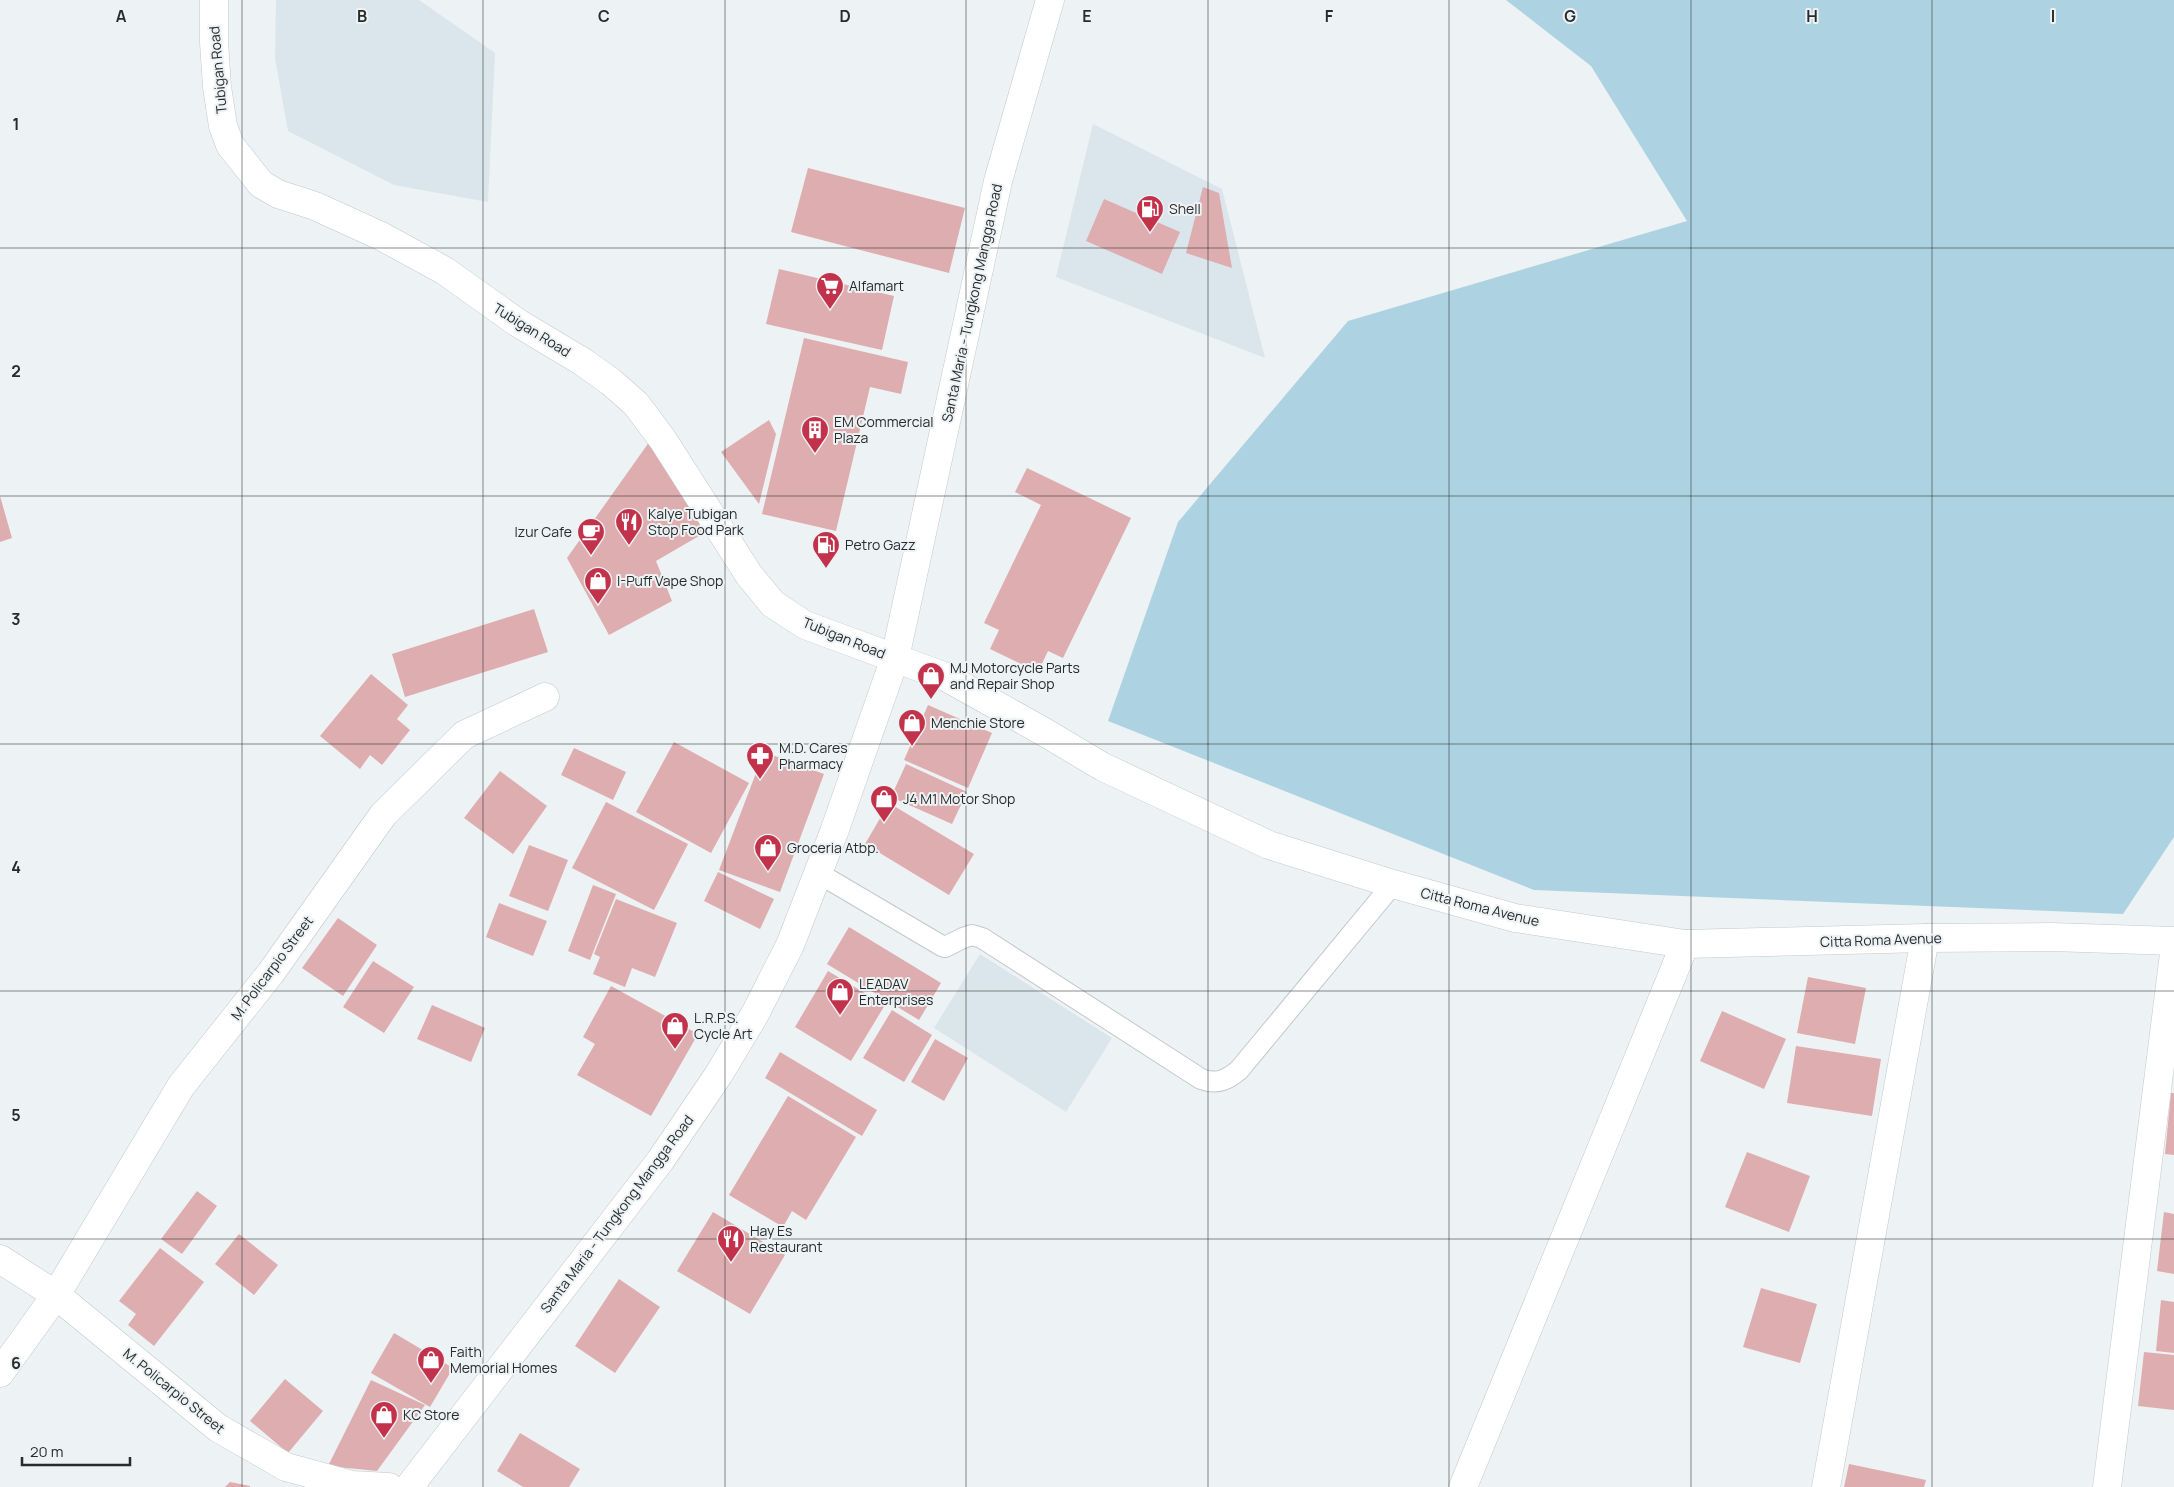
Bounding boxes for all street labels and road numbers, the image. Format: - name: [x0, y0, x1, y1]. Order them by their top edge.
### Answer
- street label: Tubigan Road: [204, 25, 231, 115]
- street label: Santa Maria - Tungkong Mangga Road: [937, 182, 1006, 424]
- street label: Tubigan Road: [490, 298, 575, 361]
- street label: Tubigan Road: [800, 612, 888, 663]
- street label: Citta Roma Avenue: [1419, 883, 1541, 930]
- street label: M. Policarpio Street: [226, 912, 317, 1024]
- street label: Citta Roma Avenue: [1820, 928, 1942, 951]
- street label: Santa Maria - Tungkong Mangga Road: [536, 1111, 697, 1317]
- street label: M. Policarpio Street: [120, 1344, 229, 1438]

